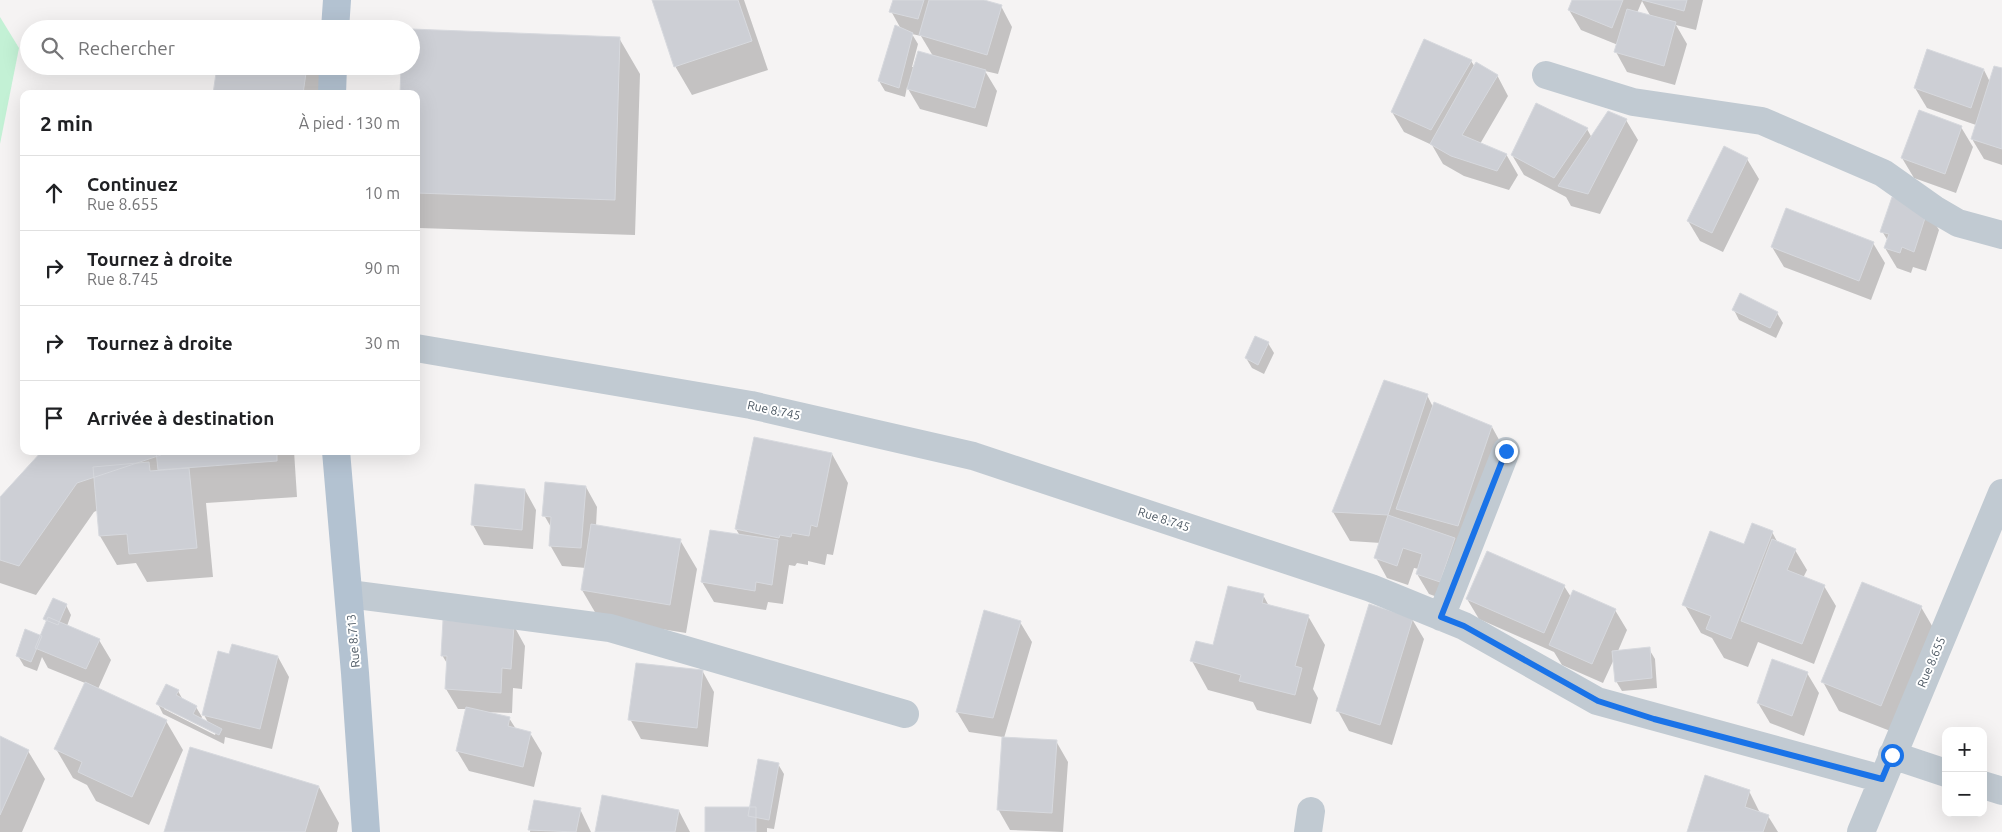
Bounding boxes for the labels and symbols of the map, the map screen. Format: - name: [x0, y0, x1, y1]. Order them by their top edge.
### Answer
- street label: Rue 8.745: [746, 398, 802, 422]
- route end: [1495, 440, 1518, 463]
- street label: Rue 8.745: [1136, 505, 1192, 533]
- street label: Rue 8.713: [344, 614, 362, 668]
- street label: Rue 8.655: [1915, 635, 1947, 689]
- route start: [1881, 744, 1904, 767]

